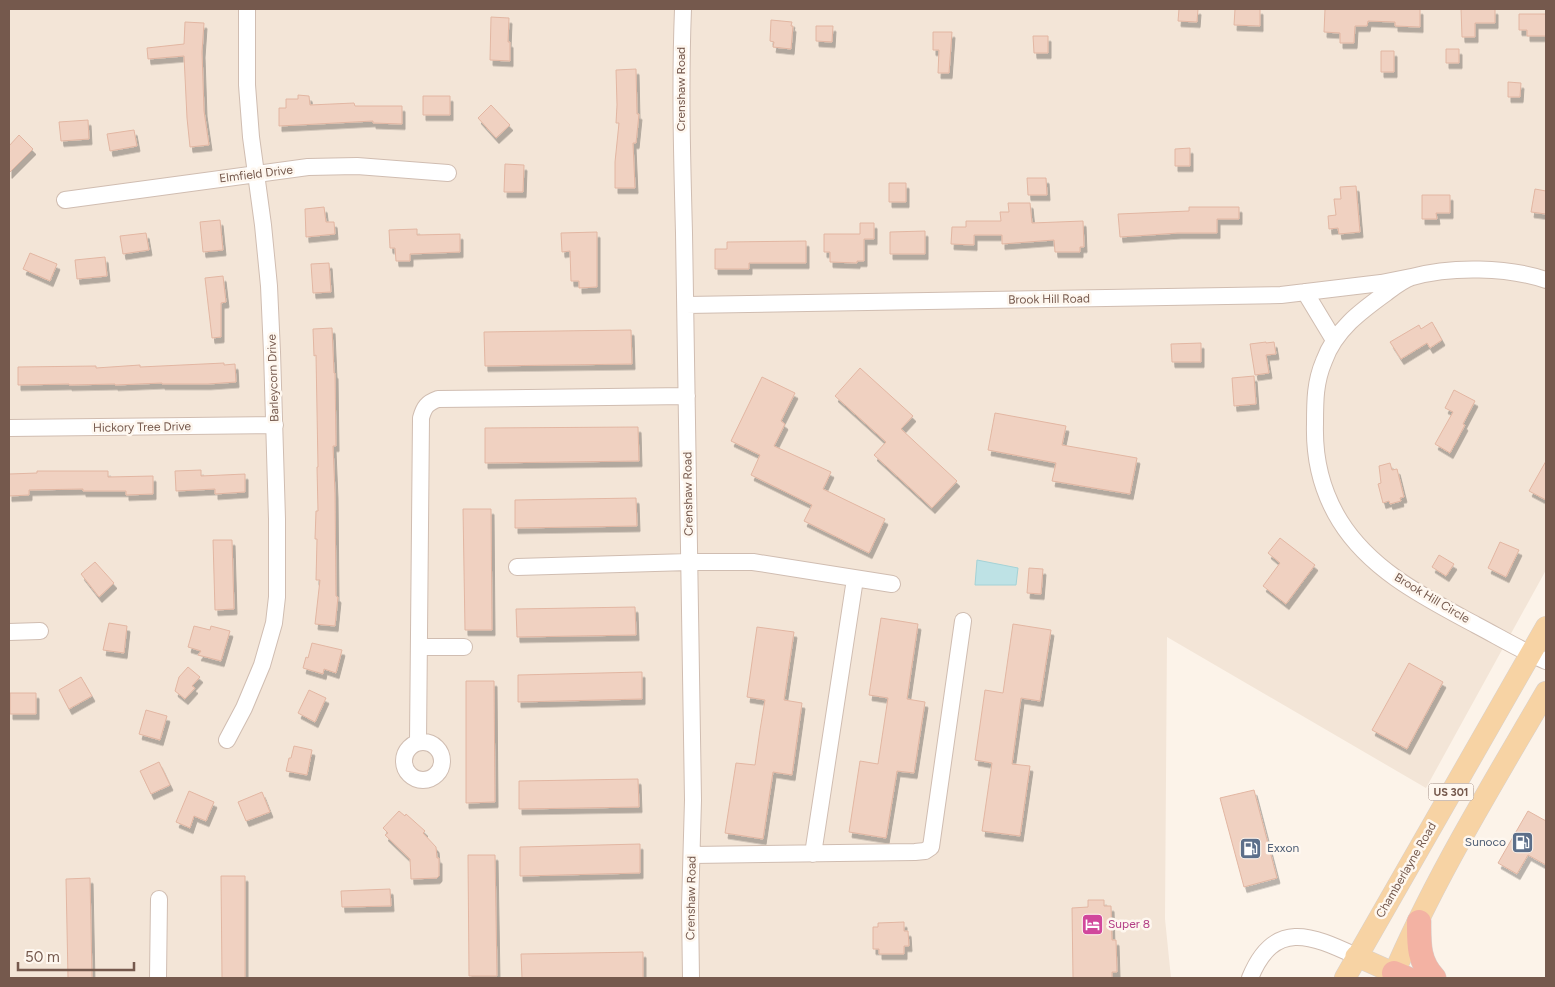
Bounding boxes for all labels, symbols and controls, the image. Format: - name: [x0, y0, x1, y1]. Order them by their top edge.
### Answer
- street label: Crenshaw Road: [674, 47, 688, 131]
- street label: Elmfield Drive: [218, 162, 294, 185]
- street label: Brook Hill Road: [1008, 291, 1090, 307]
- street label: Barleycorn Drive: [264, 334, 282, 422]
- street label: Hickory Tree Drive: [93, 419, 192, 435]
- street label: Crenshaw Road: [680, 452, 696, 536]
- street label: Brook Hill Circle: [1392, 570, 1473, 626]
- road number: US 301: [1428, 784, 1474, 800]
- street label: Chamberlayne Road: [1373, 820, 1439, 920]
- fuel station icon: Sunoco: [1510, 830, 1534, 854]
- place label: Sunoco: [1465, 835, 1506, 849]
- fuel station icon: Exxon: [1239, 836, 1263, 860]
- place label: Exxon: [1267, 841, 1299, 855]
- street label: Crenshaw Road: [683, 856, 699, 940]
- hotel icon: Super 8: [1080, 912, 1104, 936]
- place label: Super 8: [1108, 917, 1150, 931]
- scale bar: [18, 940, 134, 972]
- text: 50 m: [25, 948, 60, 966]

